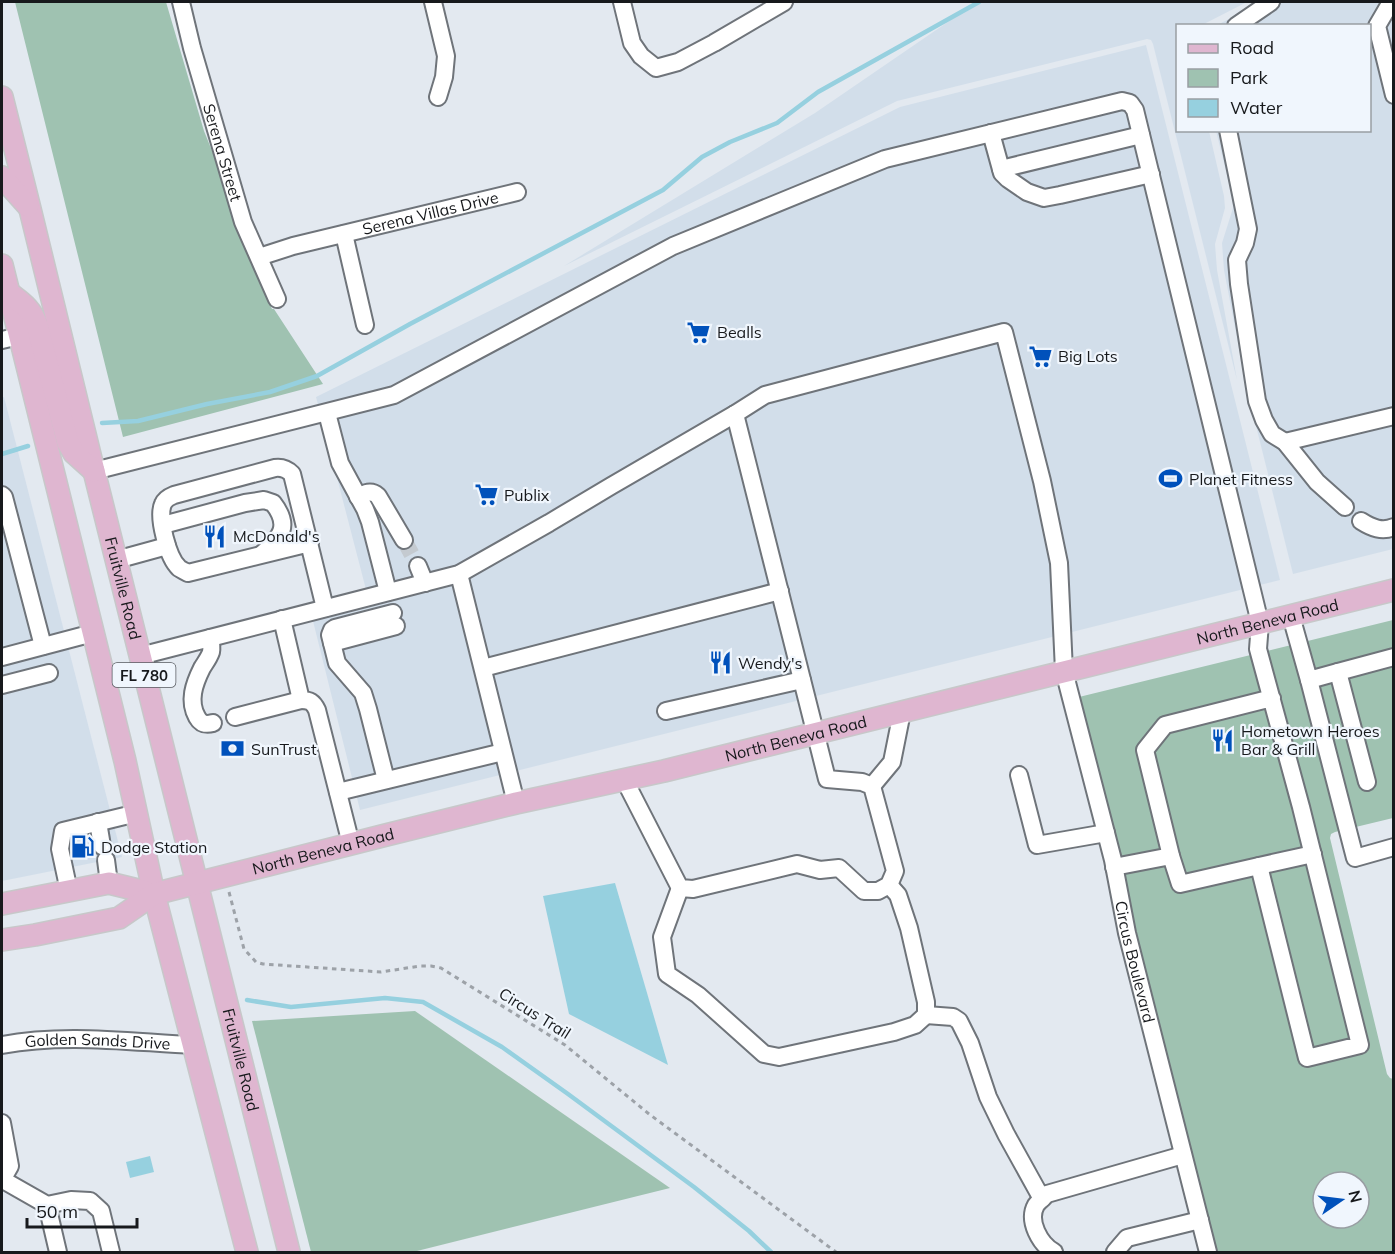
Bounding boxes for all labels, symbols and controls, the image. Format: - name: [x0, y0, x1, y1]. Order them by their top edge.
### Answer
- legend: [1176, 24, 1371, 132]
- text: Road: [1230, 36, 1274, 59]
- text: Park: [1230, 66, 1269, 89]
- text: Water: [1230, 96, 1283, 119]
- street label: Serena Street: [199, 101, 246, 204]
- street label: Serena Villas Drive: [360, 187, 500, 239]
- supermarket icon: Bealls: [686, 319, 712, 345]
- place label: Bealls: [717, 322, 762, 342]
- supermarket icon: Big Lots: [1027, 343, 1053, 369]
- place label: Big Lots: [1058, 346, 1118, 366]
- sports icon: Planet Fitness: [1158, 466, 1184, 492]
- place label: Planet Fitness: [1189, 469, 1293, 489]
- supermarket icon: Publix: [473, 482, 499, 508]
- place label: Publix: [504, 485, 550, 505]
- restaurant icon: McDonald's: [202, 523, 228, 549]
- place label: McDonald's: [233, 526, 320, 546]
- street label: Fruitville Road: [101, 535, 146, 642]
- street label: North Beneva Road: [1194, 594, 1341, 649]
- restaurant icon: Wendy's: [707, 650, 733, 676]
- place label: Wendy's: [738, 653, 803, 673]
- road number: FL 780: [112, 663, 176, 687]
- street label: North Beneva Road: [723, 711, 869, 766]
- place label: Hometown Heroes Bar & Grill: [1241, 721, 1380, 759]
- restaurant icon: Hometown Heroes Bar & Grill: [1210, 727, 1236, 753]
- bank icon: SunTrust: [220, 736, 246, 762]
- place label: SunTrust: [251, 739, 317, 759]
- street label: North Beneva Road: [250, 823, 396, 879]
- fuel station icon: Dodge Station: [70, 834, 96, 860]
- place label: Dodge Station: [101, 837, 207, 857]
- street label: Circus Boulevard: [1111, 899, 1159, 1025]
- street label: Circus Trail: [495, 983, 575, 1043]
- street label: Fruitville Road: [219, 1006, 263, 1113]
- street label: Golden Sands Drive: [24, 1029, 171, 1054]
- north arrow: [1311, 1170, 1371, 1230]
- text: N: [1344, 1188, 1367, 1205]
- scale bar: [27, 1191, 136, 1229]
- text: 50 m: [36, 1200, 78, 1223]

